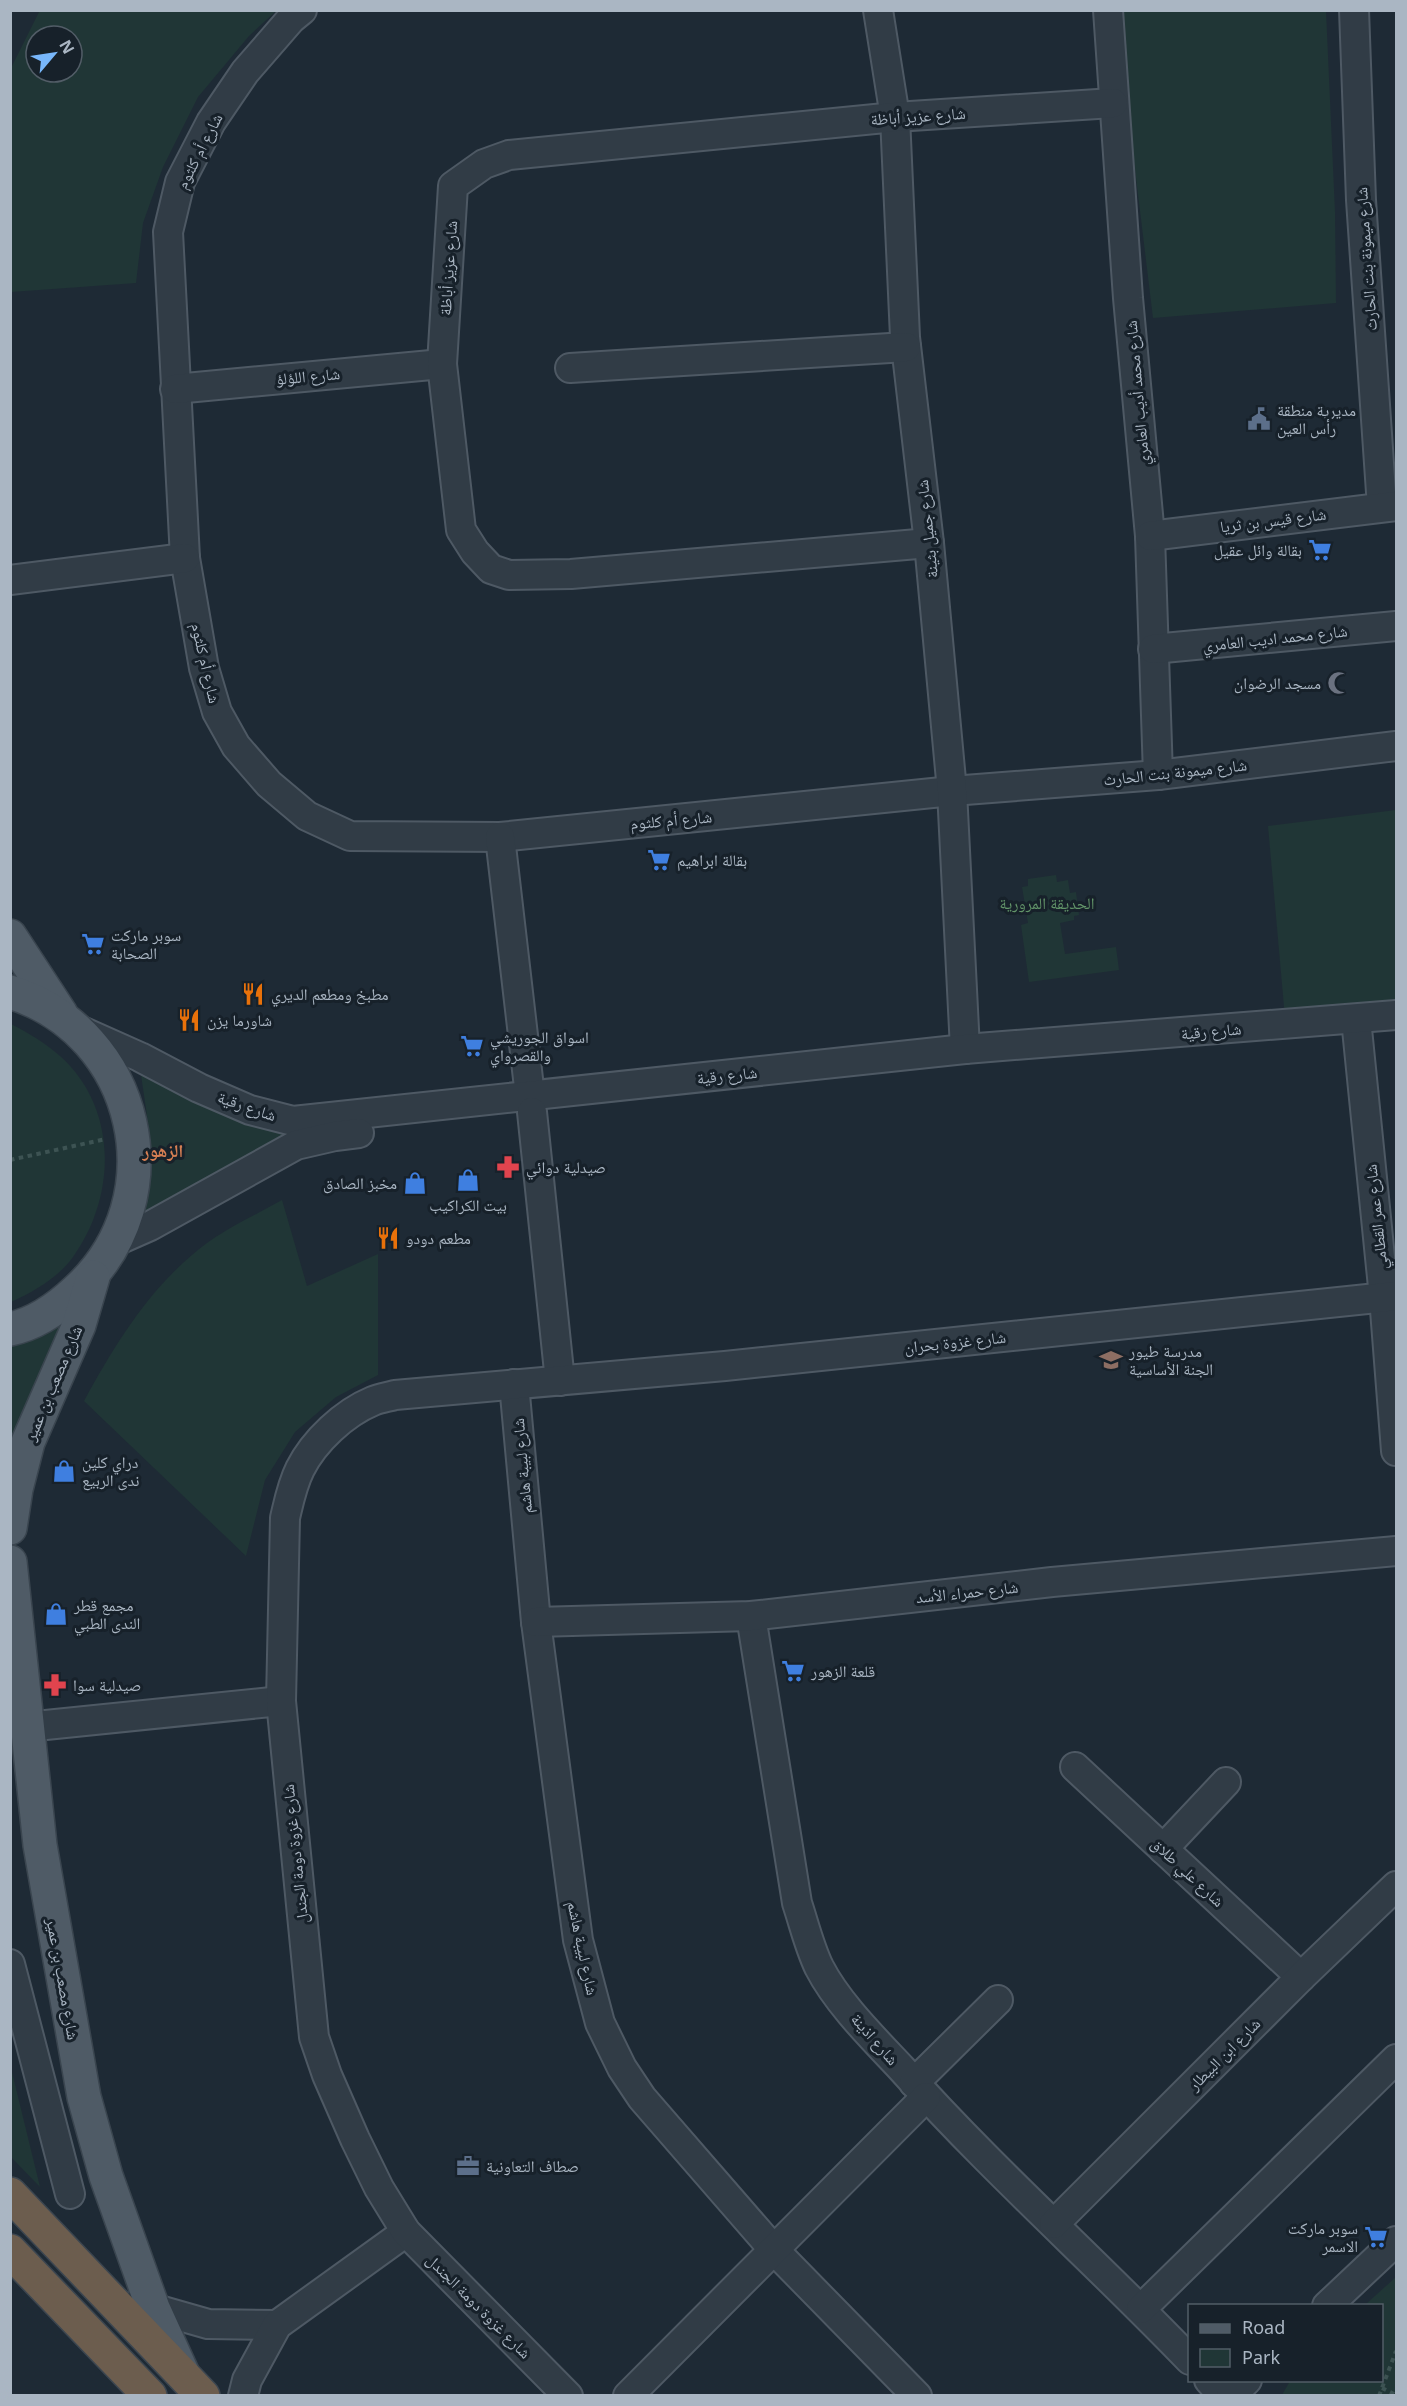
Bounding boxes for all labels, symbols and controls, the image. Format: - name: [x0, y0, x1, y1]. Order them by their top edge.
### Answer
- north arrow: [24, 24, 84, 84]
- text: N: [54, 36, 80, 58]
- street label: شارع عزيز أباظة: [870, 102, 966, 130]
- street label: شارع أم كلثوم: [171, 109, 227, 193]
- street label: شارع ميمونة بنت الحارث: [1350, 186, 1382, 332]
- street label: شارع عزيز أباظة: [434, 220, 462, 316]
- street label: شارع محمد أديب العامري: [1120, 319, 1156, 466]
- street label: شارع اللؤلؤ: [275, 362, 341, 390]
- place label: مديرية منطقة رأس العين: [1277, 399, 1356, 439]
- public building icon: مديرية منطقة رأس العين: [1246, 406, 1272, 432]
- street label: شارع جميل بثينة: [911, 479, 943, 579]
- street label: شارع قيس بن ثريا: [1219, 503, 1327, 537]
- supermarket icon: بقالة وائل عقيل: [1307, 537, 1333, 563]
- place label: بقالة وائل عقيل: [1214, 539, 1302, 561]
- street label: شارع محمد اديب العامري: [1201, 619, 1349, 659]
- street label: شارع أم كلثوم: [186, 621, 226, 705]
- mosque icon: مسجد الرضوان: [1326, 670, 1352, 696]
- place label: مسجد الرضوان: [1234, 672, 1321, 694]
- street label: شارع ميمونة بنت الحارث: [1102, 754, 1248, 790]
- street label: شارع أم كلثوم: [629, 805, 713, 835]
- supermarket icon: بقالة ابراهيم: [646, 847, 672, 873]
- place label: بقالة ابراهيم: [677, 849, 747, 871]
- park label: الحديقة المرورية: [999, 892, 1095, 914]
- place label: سوبر ماركت الصحابة: [111, 924, 181, 964]
- supermarket icon: سوبر ماركت الصحابة: [80, 931, 106, 957]
- restaurant icon: مطبخ ومطعم الديري: [240, 981, 266, 1007]
- place label: مطبخ ومطعم الديري: [271, 983, 389, 1007]
- restaurant icon: شاورما يزن: [176, 1007, 202, 1033]
- place label: شاورما يزن: [207, 1009, 272, 1031]
- street label: شارع رقية: [1180, 1017, 1242, 1045]
- place label: اسواق الجوريشي والقصرواي: [490, 1026, 589, 1068]
- supermarket icon: اسواق الجوريشي والقصرواي: [459, 1033, 485, 1059]
- street label: شارع رقية: [696, 1061, 758, 1089]
- street label: شارع رقية: [215, 1086, 279, 1126]
- district label: الزهور: [142, 1138, 184, 1162]
- pharmacy icon: صيدلية دوائي: [495, 1154, 521, 1180]
- place label: صيدلية دوائي: [526, 1156, 606, 1180]
- street label: شارع عمر القطامي: [1360, 1163, 1395, 1271]
- shop icon: بيت الكراكيب: [455, 1167, 481, 1193]
- shop icon: مخبز الصادق: [402, 1170, 428, 1196]
- place label: مخبز الصادق: [323, 1172, 397, 1194]
- place label: بيت الكراكيب: [429, 1194, 507, 1216]
- restaurant icon: مطعم دودو: [375, 1225, 401, 1251]
- place label: مطعم دودو: [406, 1227, 471, 1249]
- street label: شارع مصعب بن عمير: [18, 1322, 87, 1445]
- street label: شارع غزوة بحران: [903, 1326, 1007, 1358]
- place label: مدرسة طيور الجنة الأساسية: [1128, 1340, 1213, 1380]
- school or university icon: مدرسة طيور الجنة الأساسية: [1098, 1347, 1124, 1373]
- street label: شارع لبيبة هاشم: [507, 1417, 537, 1515]
- place label: دراي كلين ندى الربيع: [82, 1451, 140, 1491]
- shop icon: دراي كلين ندى الربيع: [51, 1458, 77, 1484]
- street label: شارع حمراء الأسد: [915, 1576, 1019, 1608]
- place label: مجمع قطر الندى الطبي: [73, 1594, 140, 1636]
- shop icon: مجمع قطر الندى الطبي: [43, 1601, 69, 1627]
- supermarket icon: قلعة الزهور: [780, 1658, 806, 1684]
- place label: قلعة الزهور: [810, 1660, 875, 1682]
- pharmacy icon: صيدلية سوا: [42, 1672, 68, 1698]
- place label: صيدلية سوا: [73, 1674, 141, 1696]
- street label: شارع غزوة دومة الجندل: [277, 1783, 313, 1925]
- street label: شارع علي طلاق: [1145, 1832, 1229, 1913]
- street label: شارع لبيبة هاشم: [562, 1899, 604, 1997]
- street label: شارع مصعب بن عمير: [41, 1916, 85, 2041]
- street label: شارع اذينة: [846, 2008, 904, 2070]
- street label: شارع ابن البيطار: [1182, 2013, 1265, 2096]
- office icon: صطاف التعاونية: [455, 2153, 481, 2179]
- place label: صطاف التعاونية: [486, 2155, 579, 2177]
- place label: سوبر ماركت الاسمر: [1288, 2217, 1358, 2257]
- supermarket icon: سوبر ماركت الاسمر: [1363, 2224, 1389, 2250]
- street label: شارع غزوة دومة الجندل: [422, 2249, 536, 2363]
- legend: [1188, 2304, 1383, 2382]
- text: Road: [1242, 2315, 1285, 2339]
- text: Park: [1242, 2345, 1280, 2369]

